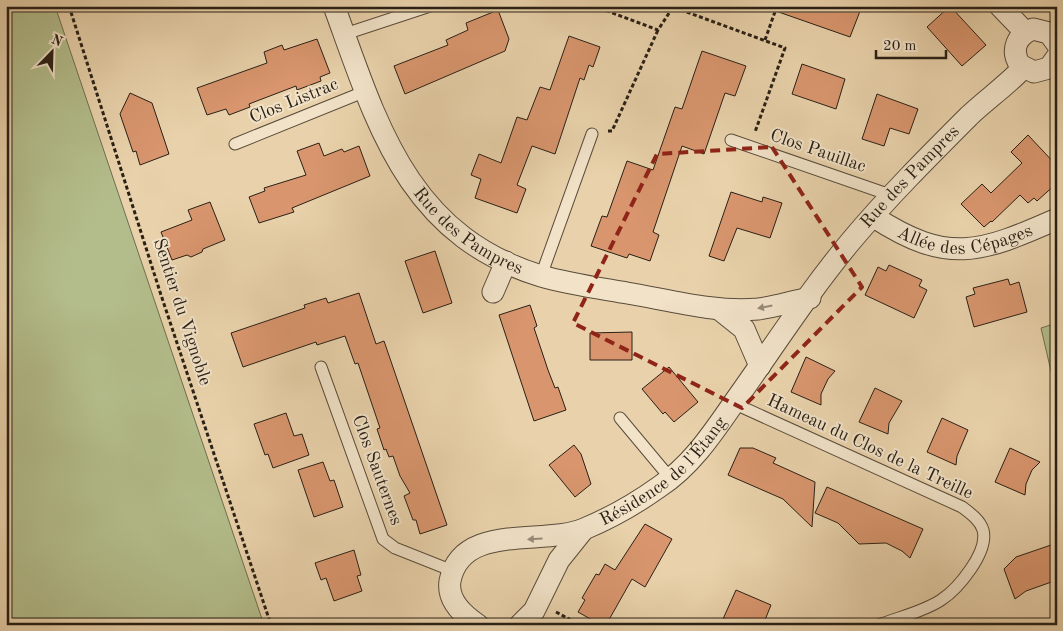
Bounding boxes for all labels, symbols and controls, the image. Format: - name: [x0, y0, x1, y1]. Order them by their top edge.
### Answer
- north arrow: [28, 28, 78, 78]
- scale bar: [876, 28, 946, 60]
- text: N: [49, 32, 65, 50]
- text: 20 m: [883, 39, 917, 54]
- street label: Clos Listrac: [247, 75, 341, 127]
- street label: Rue des Pampres: [857, 122, 963, 232]
- street label: Clos Pauillac: [768, 126, 868, 176]
- street label: Rue des Pampres: [410, 184, 525, 278]
- street label: Allée des Cépages: [894, 221, 1036, 258]
- street label: Sentier du Vignoble: [150, 236, 214, 388]
- one-way arrow: [756, 304, 772, 312]
- street label: Hameau du Clos de la Treille: [764, 391, 976, 503]
- street label: Clos Sauternes: [349, 412, 405, 528]
- street label: Résidence de l'Étang: [597, 413, 730, 529]
- one-way arrow: [527, 535, 543, 543]

